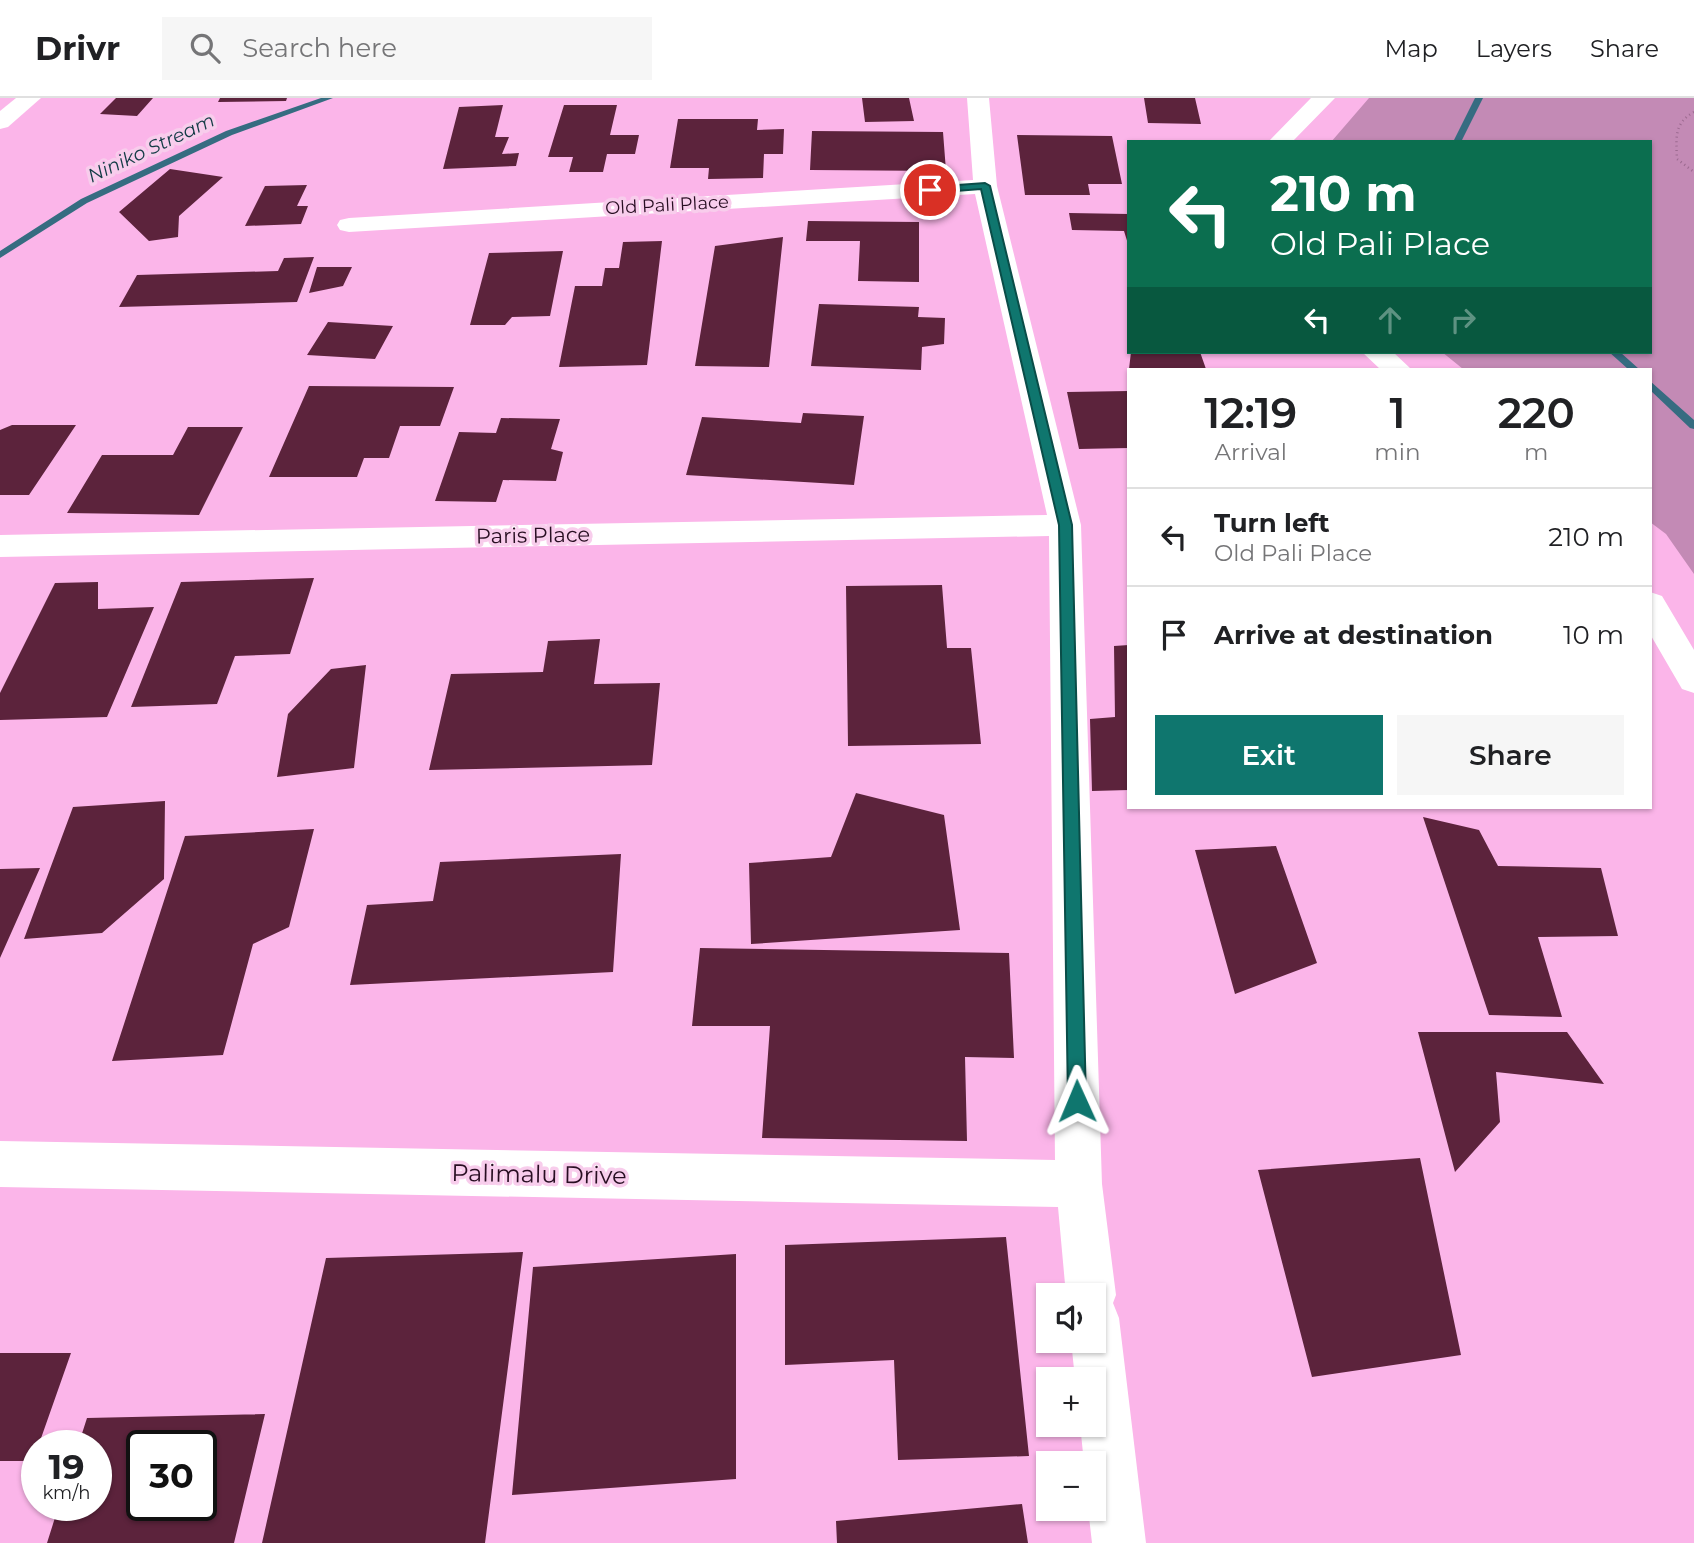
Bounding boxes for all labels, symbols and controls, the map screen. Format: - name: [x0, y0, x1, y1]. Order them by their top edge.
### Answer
- search box: [162, 17, 652, 80]
- text: Drivr: [35, 28, 120, 68]
- icon: search: [186, 29, 224, 67]
- text: Search here: [242, 32, 397, 64]
- text: Map: [1384, 34, 1438, 63]
- text: Layers: [1476, 34, 1552, 63]
- text: Share: [1590, 34, 1659, 63]
- water label: Niniko Stream: [84, 108, 218, 188]
- pin: [900, 160, 960, 220]
- text: 210 m: [1270, 164, 1417, 223]
- icon: left: [1155, 168, 1246, 259]
- icon: arrive: [911, 171, 949, 209]
- street label: Old Pali Place: [605, 191, 729, 219]
- text: Old Pali Place: [1270, 224, 1490, 263]
- icon: left: [1298, 301, 1336, 339]
- icon: ahead: [1371, 301, 1409, 339]
- icon: right: [1444, 301, 1482, 339]
- text: 12:19: [1204, 387, 1297, 439]
- text: 1: [1389, 387, 1405, 439]
- text: 220: [1498, 387, 1575, 439]
- text: Arrival: [1214, 438, 1287, 466]
- text: min: [1374, 438, 1420, 466]
- text: m: [1524, 438, 1548, 466]
- text: Turn left: [1214, 507, 1330, 539]
- icon: left: [1155, 518, 1193, 556]
- text: 210 m: [1548, 521, 1624, 553]
- street label: Paris Place: [476, 522, 590, 548]
- text: Old Pali Place: [1214, 539, 1372, 567]
- icon: arrive: [1155, 616, 1193, 654]
- text: Arrive at destination: [1214, 619, 1493, 651]
- text: 10 m: [1563, 619, 1624, 651]
- button: Exit: [1155, 715, 1383, 795]
- button: Share: [1397, 715, 1624, 795]
- position arrow: [1040, 1064, 1114, 1138]
- street label: Palimalu Drive: [451, 1158, 627, 1190]
- map controls: [1036, 1283, 1106, 1521]
- button: sound: [1036, 1283, 1106, 1353]
- button: +: [1036, 1367, 1106, 1437]
- speed limit sign: 30: [126, 1430, 217, 1521]
- text: 19: [48, 1445, 85, 1488]
- button: −: [1036, 1451, 1106, 1521]
- text: km/h: [42, 1482, 91, 1504]

